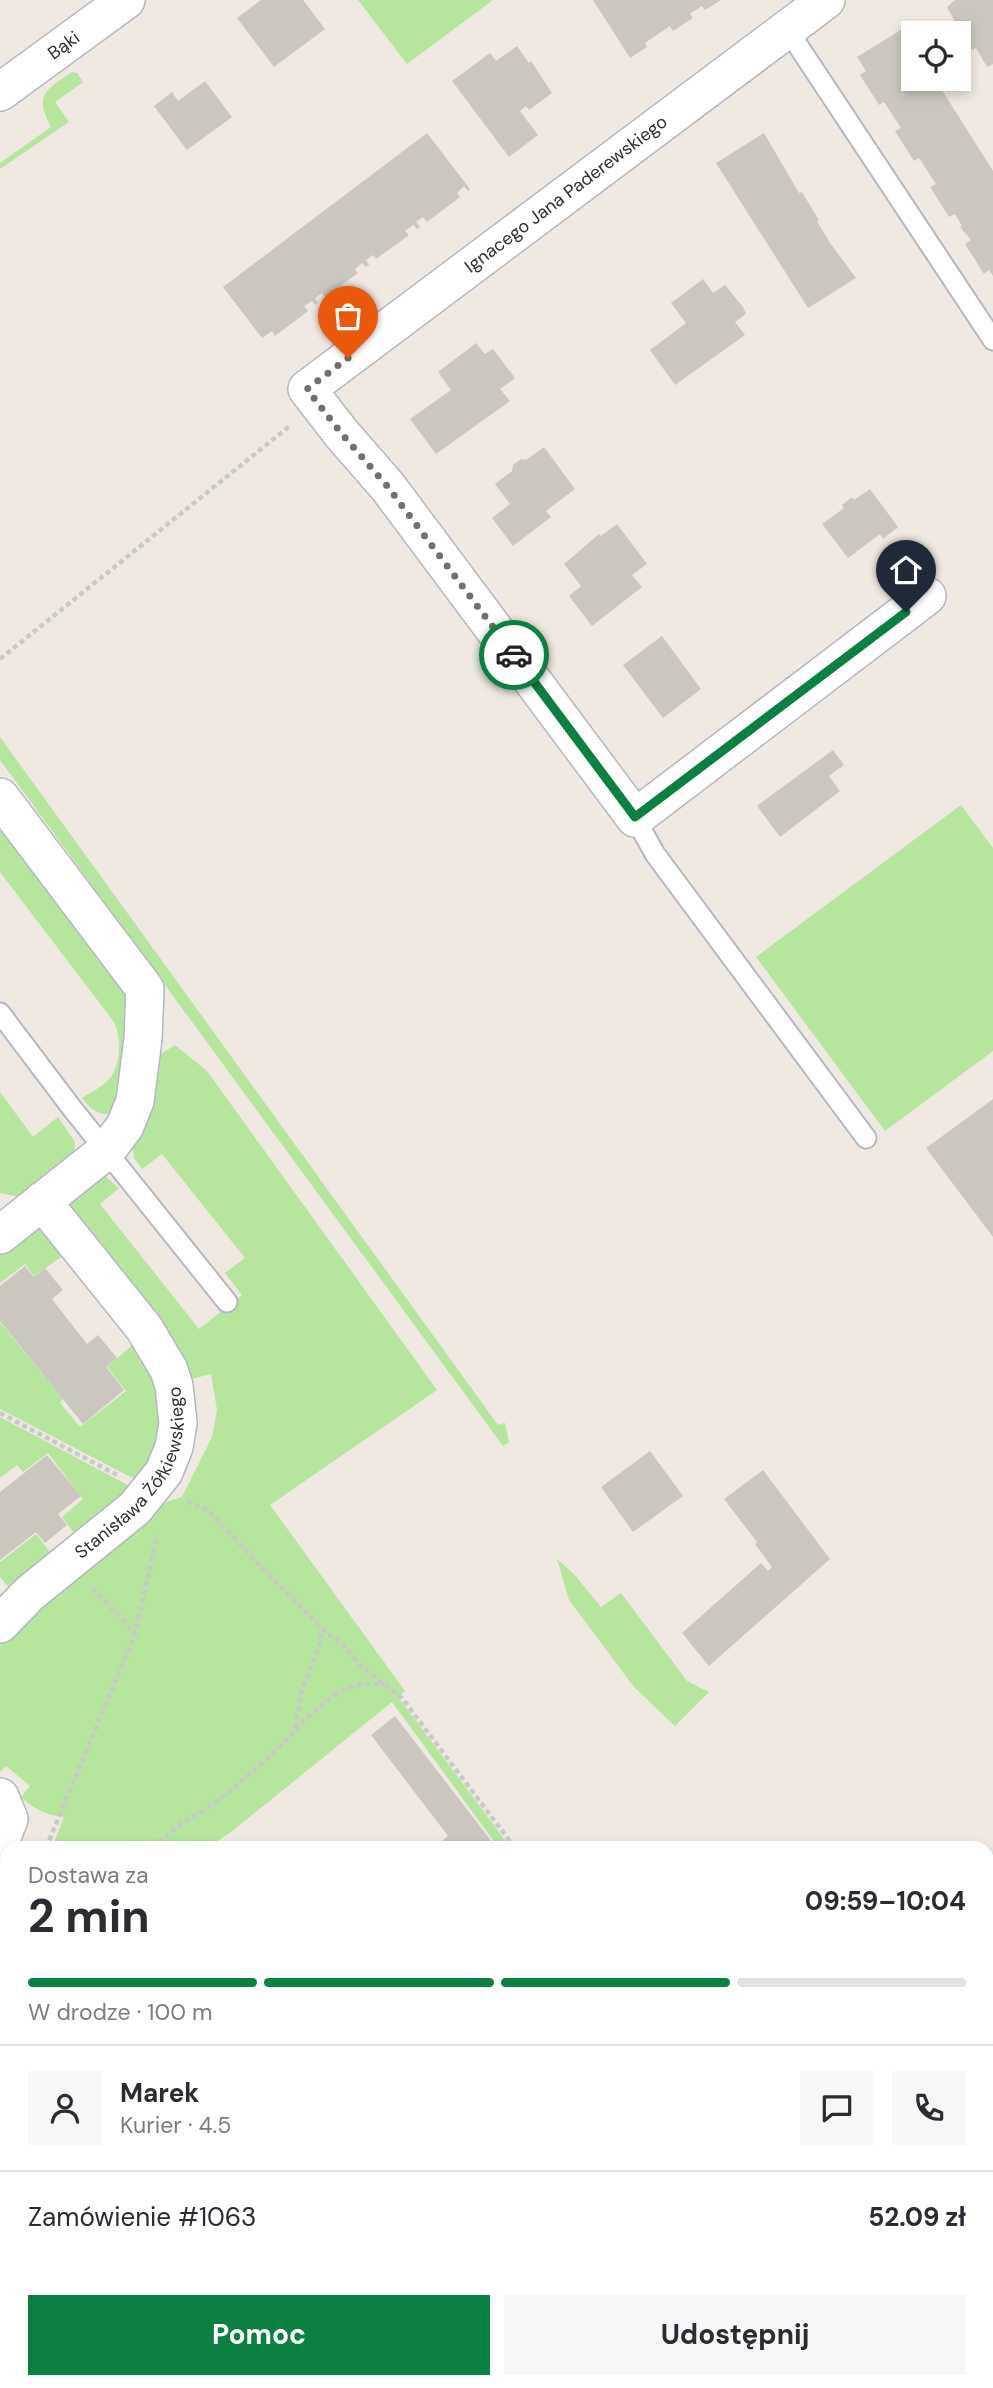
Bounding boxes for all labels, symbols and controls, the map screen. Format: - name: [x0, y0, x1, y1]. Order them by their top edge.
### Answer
- map controls: [901, 21, 971, 91]
- button: locate: [901, 21, 971, 91]
- street label: Bąki: [43, 26, 85, 65]
- street label: Ignacego Jana Paderewskiego: [460, 110, 672, 278]
- pin: [318, 286, 378, 358]
- icon: bag: [329, 297, 367, 335]
- pin: [876, 540, 936, 612]
- icon: home: [887, 551, 925, 589]
- courier: [479, 620, 549, 690]
- icon: car: [495, 636, 533, 674]
- street label: Stanisława Żółkiewskiego: [70, 1386, 190, 1564]
- text: Dostawa za: [28, 1860, 149, 1890]
- text: 09:59–10:04: [805, 1884, 966, 1918]
- text: 2 min: [28, 1886, 150, 1946]
- text: W drodze · 100 m: [28, 1997, 213, 2027]
- button: person: [28, 2071, 102, 2145]
- button: chat: [800, 2071, 874, 2145]
- button: phone: [892, 2071, 966, 2145]
- text: Marek: [120, 2076, 199, 2110]
- text: Kurier · 4.5: [120, 2110, 231, 2140]
- text: Zamówienie #1063: [28, 2200, 257, 2234]
- text: 52.09 zł: [868, 2200, 966, 2234]
- button: Pomoc: [28, 2295, 490, 2375]
- button: Udostępnij: [504, 2295, 966, 2375]

